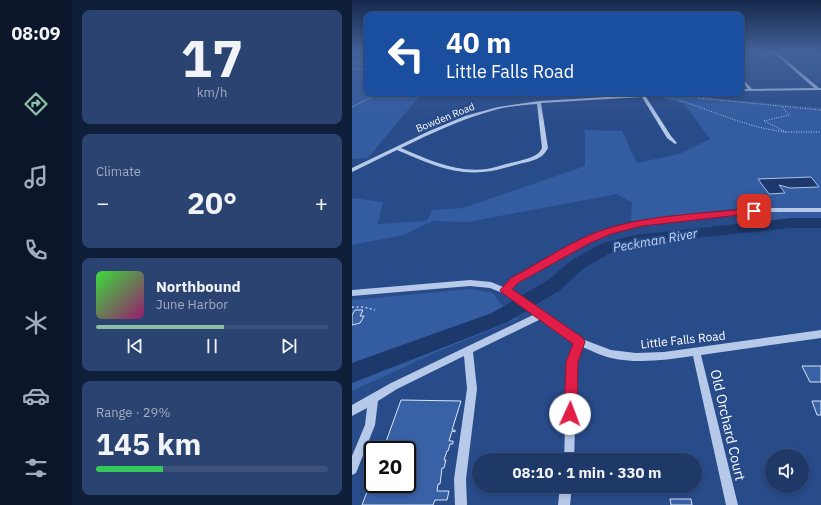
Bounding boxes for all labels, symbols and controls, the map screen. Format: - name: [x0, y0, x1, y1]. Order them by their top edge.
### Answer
- text: 08:09: [11, 22, 61, 45]
- text: 17: [181, 24, 243, 91]
- text: 40 m: [446, 24, 511, 61]
- icon: left: [380, 28, 432, 80]
- text: Little Falls Road: [446, 60, 574, 83]
- text: km/h: [197, 84, 227, 101]
- icon: directions: [22, 90, 50, 118]
- street label: Bowden Road: [414, 100, 476, 135]
- icon: music: [22, 163, 50, 191]
- text: Climate: [96, 163, 141, 180]
- text: 20°: [187, 183, 237, 222]
- text: −: [96, 188, 109, 217]
- text: +: [315, 188, 328, 217]
- pin: [737, 194, 771, 228]
- icon: arrive: [743, 200, 765, 222]
- water label: Peckman River: [612, 224, 700, 256]
- icon: phone: [22, 236, 50, 264]
- text: Northbound: [156, 277, 241, 296]
- text: June Harbor: [156, 296, 228, 313]
- icon: climate: [22, 309, 50, 337]
- street label: Little Falls Road: [640, 328, 726, 351]
- icon: previous: [124, 335, 146, 357]
- icon: pause: [201, 335, 223, 357]
- icon: next: [278, 335, 300, 357]
- street label: Old Orchard Court: [706, 368, 750, 482]
- icon: car: [22, 382, 50, 410]
- position arrow: [549, 393, 591, 435]
- text: Range · 29%: [96, 404, 170, 421]
- text: 145 km: [96, 424, 201, 463]
- speed limit sign: 20: [364, 441, 416, 493]
- map controls: [765, 449, 809, 493]
- button: sound: [765, 449, 809, 493]
- icon: filters: [22, 454, 50, 482]
- text: 08:10 · 1 min · 330 m: [513, 463, 661, 482]

